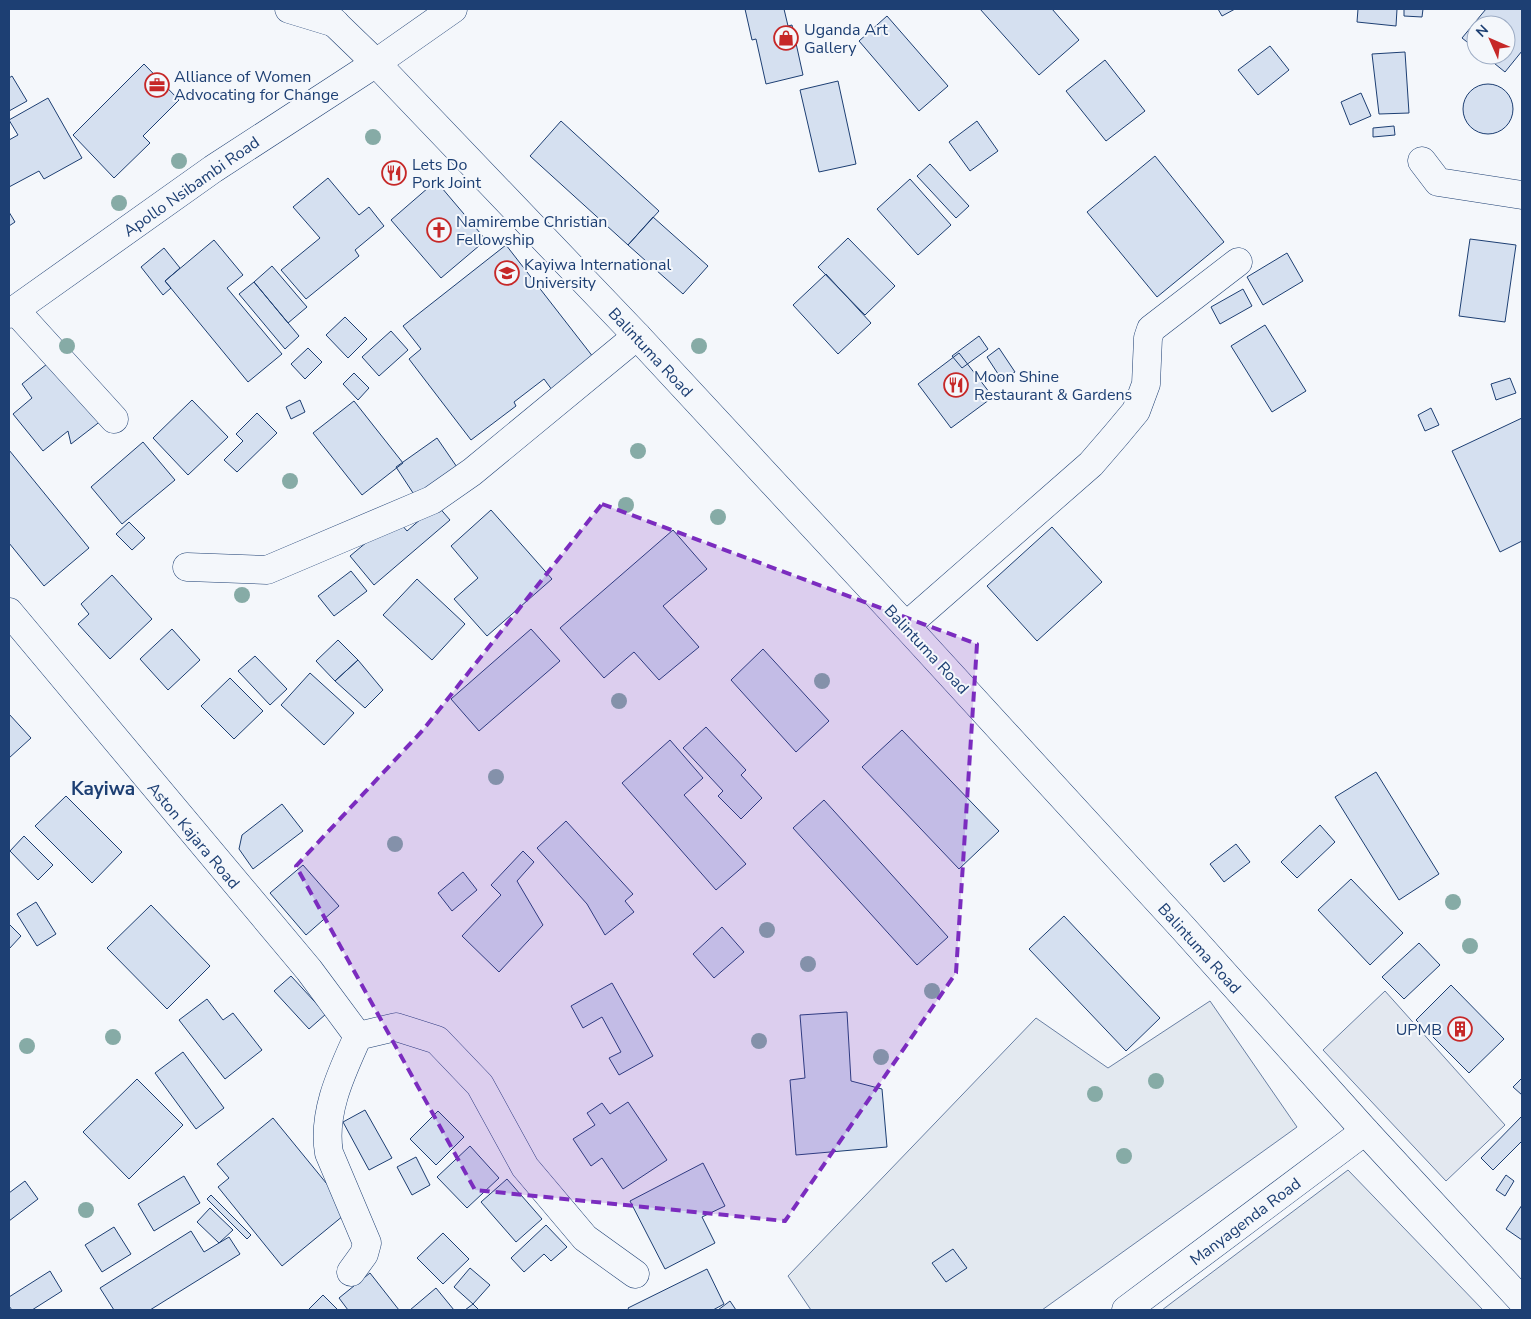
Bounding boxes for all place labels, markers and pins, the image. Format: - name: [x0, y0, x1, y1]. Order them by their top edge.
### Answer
- place label: Uganda Art Gallery: [804, 19, 888, 59]
- shop icon: Uganda Art Gallery: [773, 25, 799, 51]
- place label: Alliance of Women Advocating for Change: [174, 66, 339, 106]
- office icon: Alliance of Women Advocating for Change: [144, 72, 170, 98]
- place label: Lets Do Pork Joint: [412, 154, 481, 194]
- restaurant icon: Lets Do Pork Joint: [381, 160, 407, 186]
- place label: Namirembe Christian Fellowship: [456, 211, 607, 251]
- church icon: Namirembe Christian Fellowship: [426, 217, 452, 243]
- place label: Kayiwa International University: [524, 254, 672, 294]
- school or university icon: Kayiwa International University: [494, 260, 520, 286]
- place label: Moon Shine Restaurant & Gardens: [974, 366, 1132, 406]
- restaurant icon: Moon Shine Restaurant & Gardens: [943, 372, 969, 398]
- building icon: UPMB: [1447, 1016, 1473, 1042]
- place label: UPMB: [1396, 1019, 1442, 1041]

